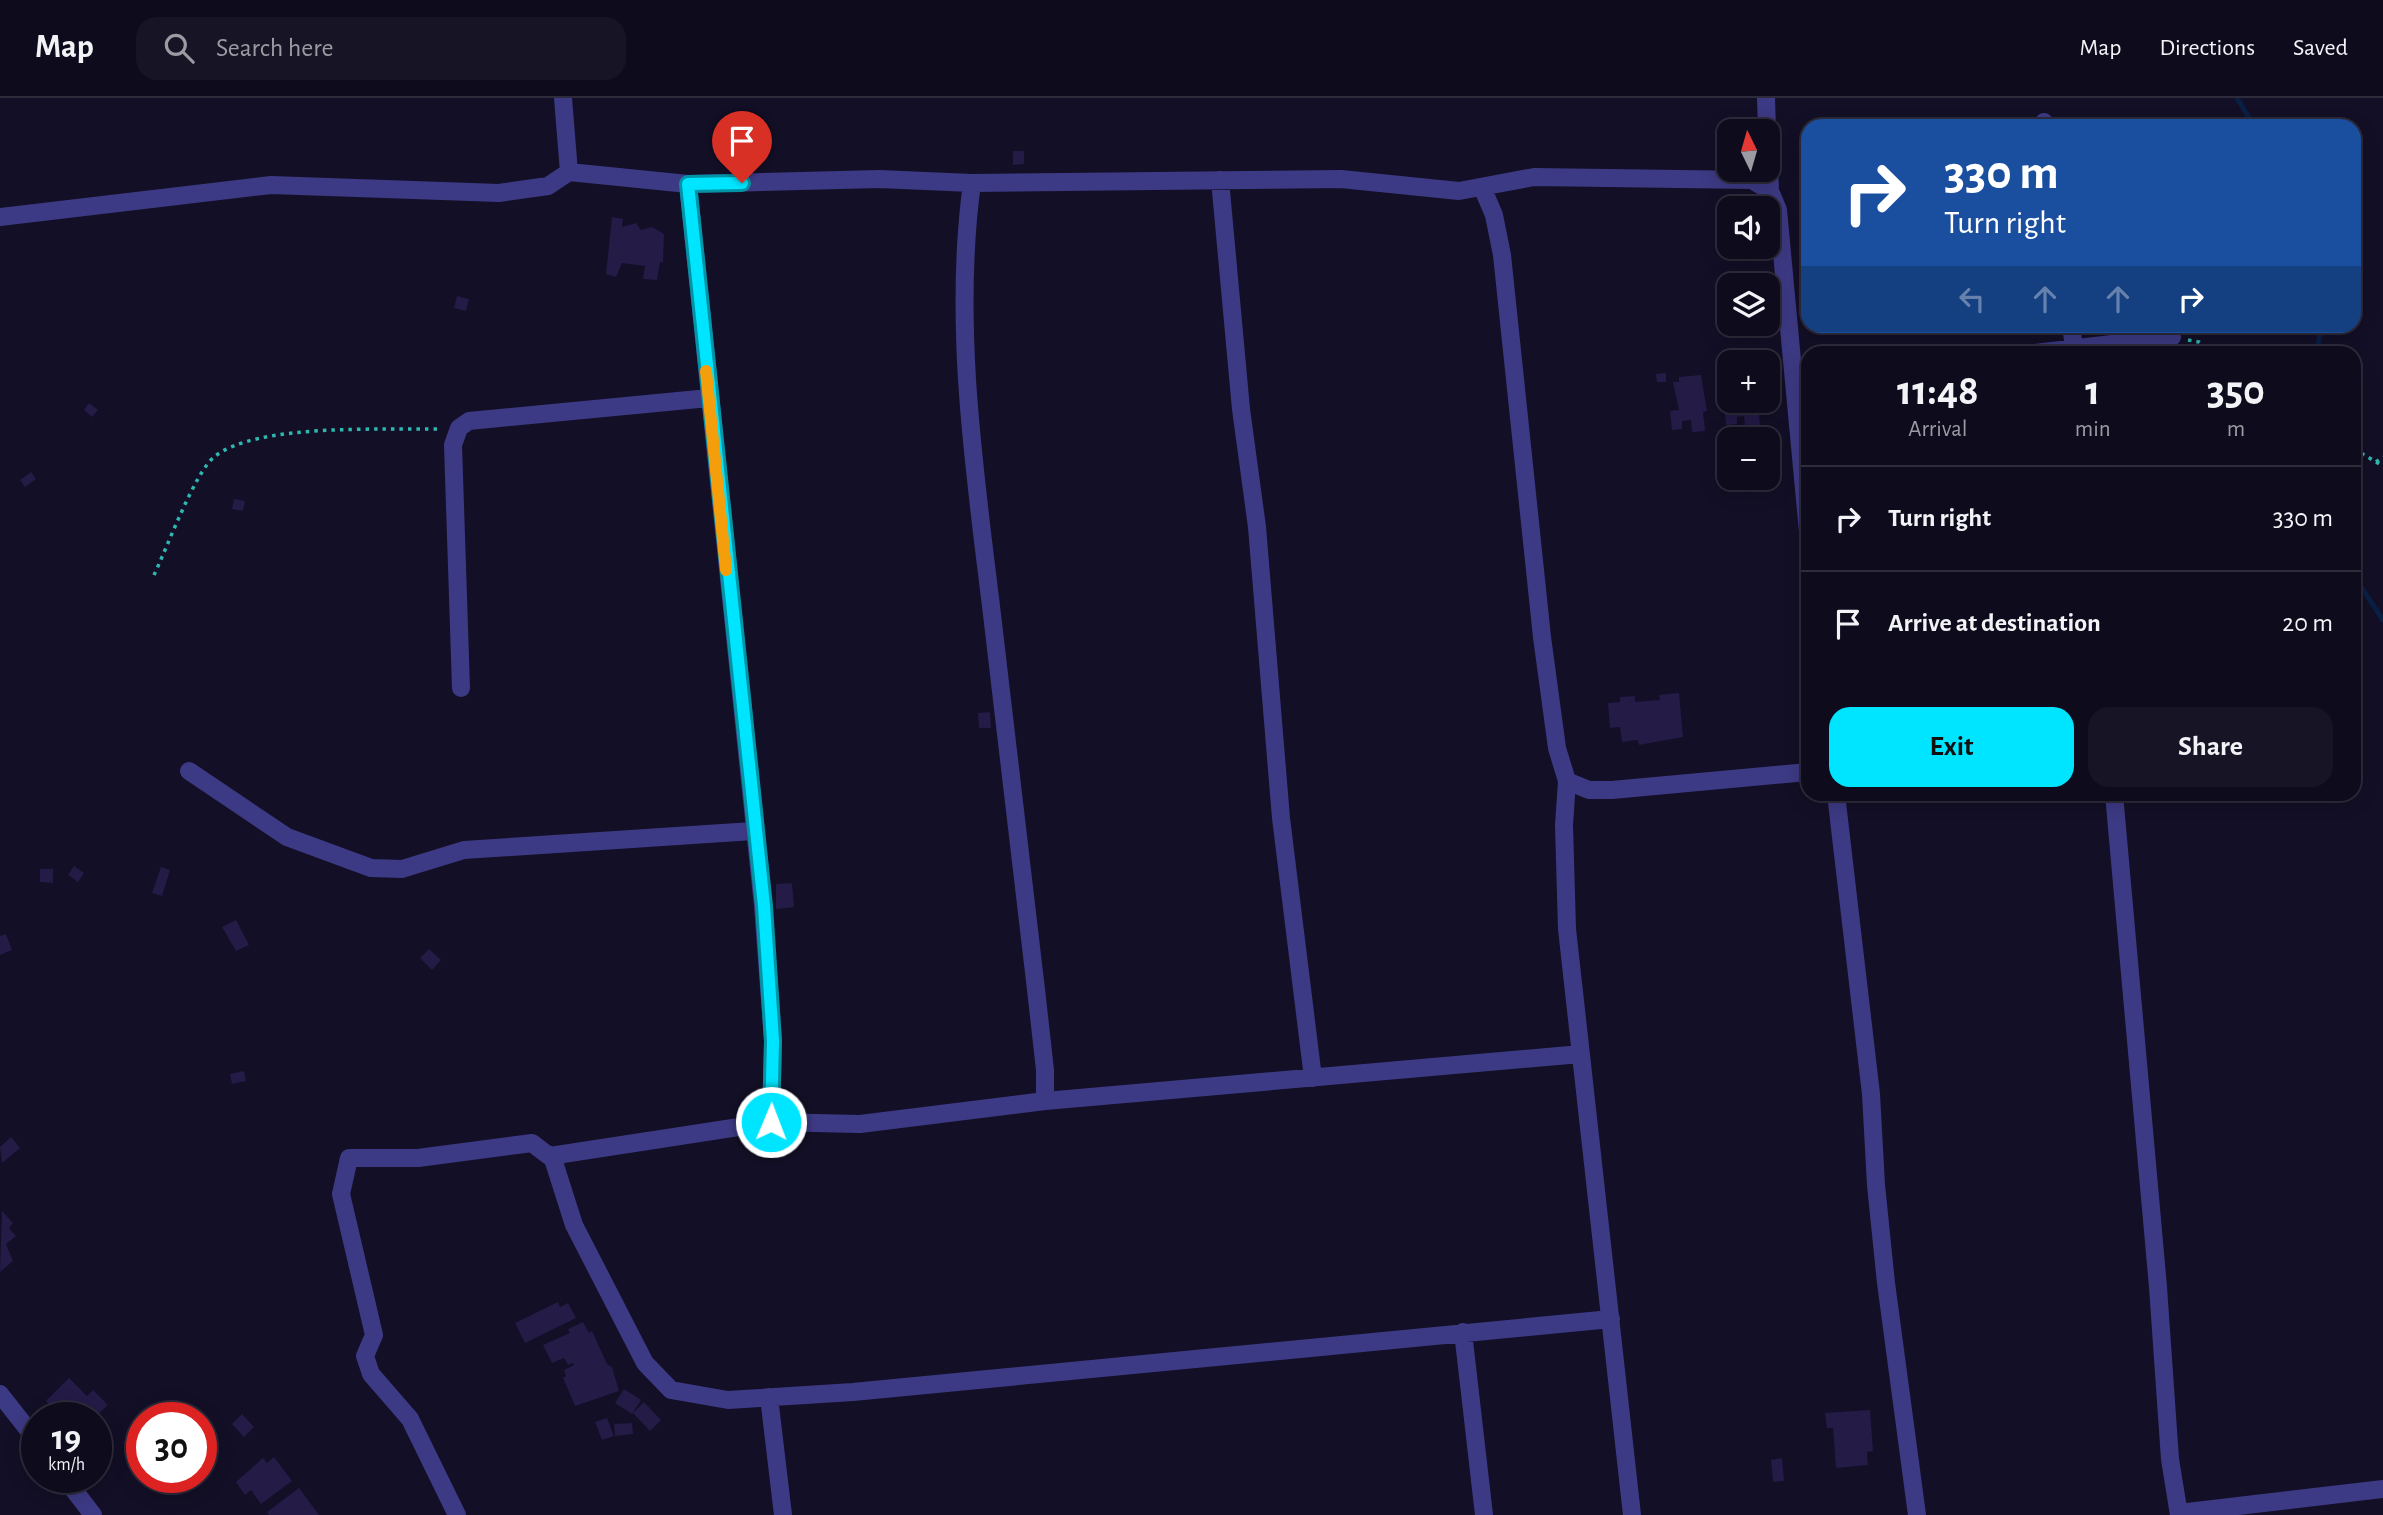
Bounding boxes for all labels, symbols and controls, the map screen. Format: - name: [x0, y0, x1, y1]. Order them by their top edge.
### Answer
- search box: [136, 17, 626, 80]
- icon: search: [160, 29, 198, 67]
- text: Map: [35, 31, 94, 64]
- text: Search here: [216, 35, 334, 61]
- text: Map: [2079, 36, 2121, 60]
- text: Directions: [2159, 36, 2255, 60]
- text: Saved: [2293, 36, 2348, 60]
- pin: [712, 111, 772, 183]
- north arrow: [1717, 119, 1780, 182]
- map controls: [1717, 119, 1780, 490]
- icon: arrive: [723, 122, 761, 160]
- icon: right: [1829, 147, 1920, 238]
- text: 330 m: [1944, 149, 2059, 198]
- button: sound: [1717, 196, 1780, 259]
- text: Turn right: [1944, 207, 2066, 239]
- button: layers: [1717, 273, 1780, 336]
- icon: left: [1953, 280, 1991, 318]
- icon: ahead: [2026, 280, 2064, 318]
- icon: ahead: [2099, 280, 2137, 318]
- icon: right: [2172, 280, 2210, 318]
- button: +: [1717, 350, 1780, 413]
- text: 11:48: [1897, 370, 1979, 412]
- text: 1: [2085, 370, 2100, 412]
- text: 350: [2207, 370, 2265, 412]
- text: Arrival: [1908, 418, 1968, 441]
- text: min: [2075, 418, 2111, 441]
- text: m: [2227, 418, 2245, 441]
- button: −: [1717, 427, 1780, 490]
- icon: right: [1829, 500, 1867, 538]
- text: Turn right: [1888, 505, 1991, 531]
- text: 330 m: [2273, 505, 2333, 531]
- icon: arrive: [1829, 605, 1867, 643]
- text: Arrive at destination: [1888, 610, 2101, 636]
- text: 20 m: [2282, 610, 2333, 636]
- button: Exit: [1829, 707, 2074, 787]
- button: Share: [2088, 707, 2333, 787]
- position arrow: [734, 1085, 808, 1159]
- speed limit sign: 30: [126, 1402, 217, 1493]
- text: 19: [52, 1421, 81, 1456]
- text: km/h: [48, 1456, 85, 1474]

